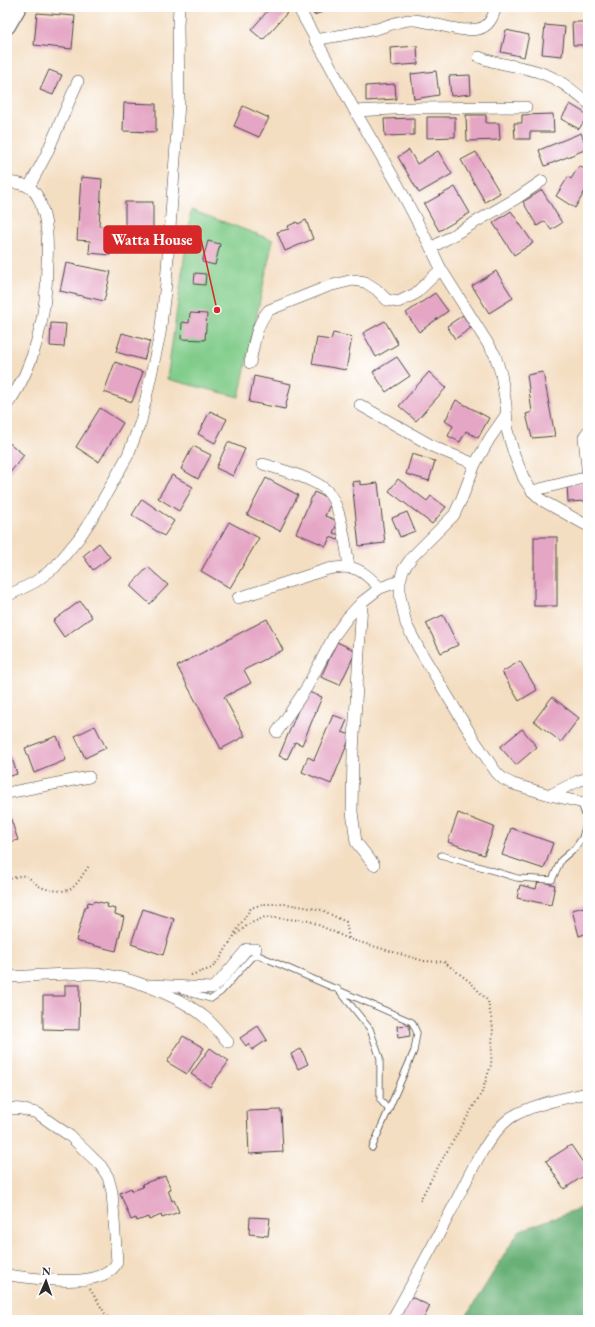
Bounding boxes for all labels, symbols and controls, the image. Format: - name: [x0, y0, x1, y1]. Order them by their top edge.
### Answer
- callout: Watta House: [104, 226, 201, 253]
- text: Watta House: [111, 230, 193, 249]
- north arrow: [26, 1261, 66, 1301]
- text: N: [42, 1264, 51, 1278]

